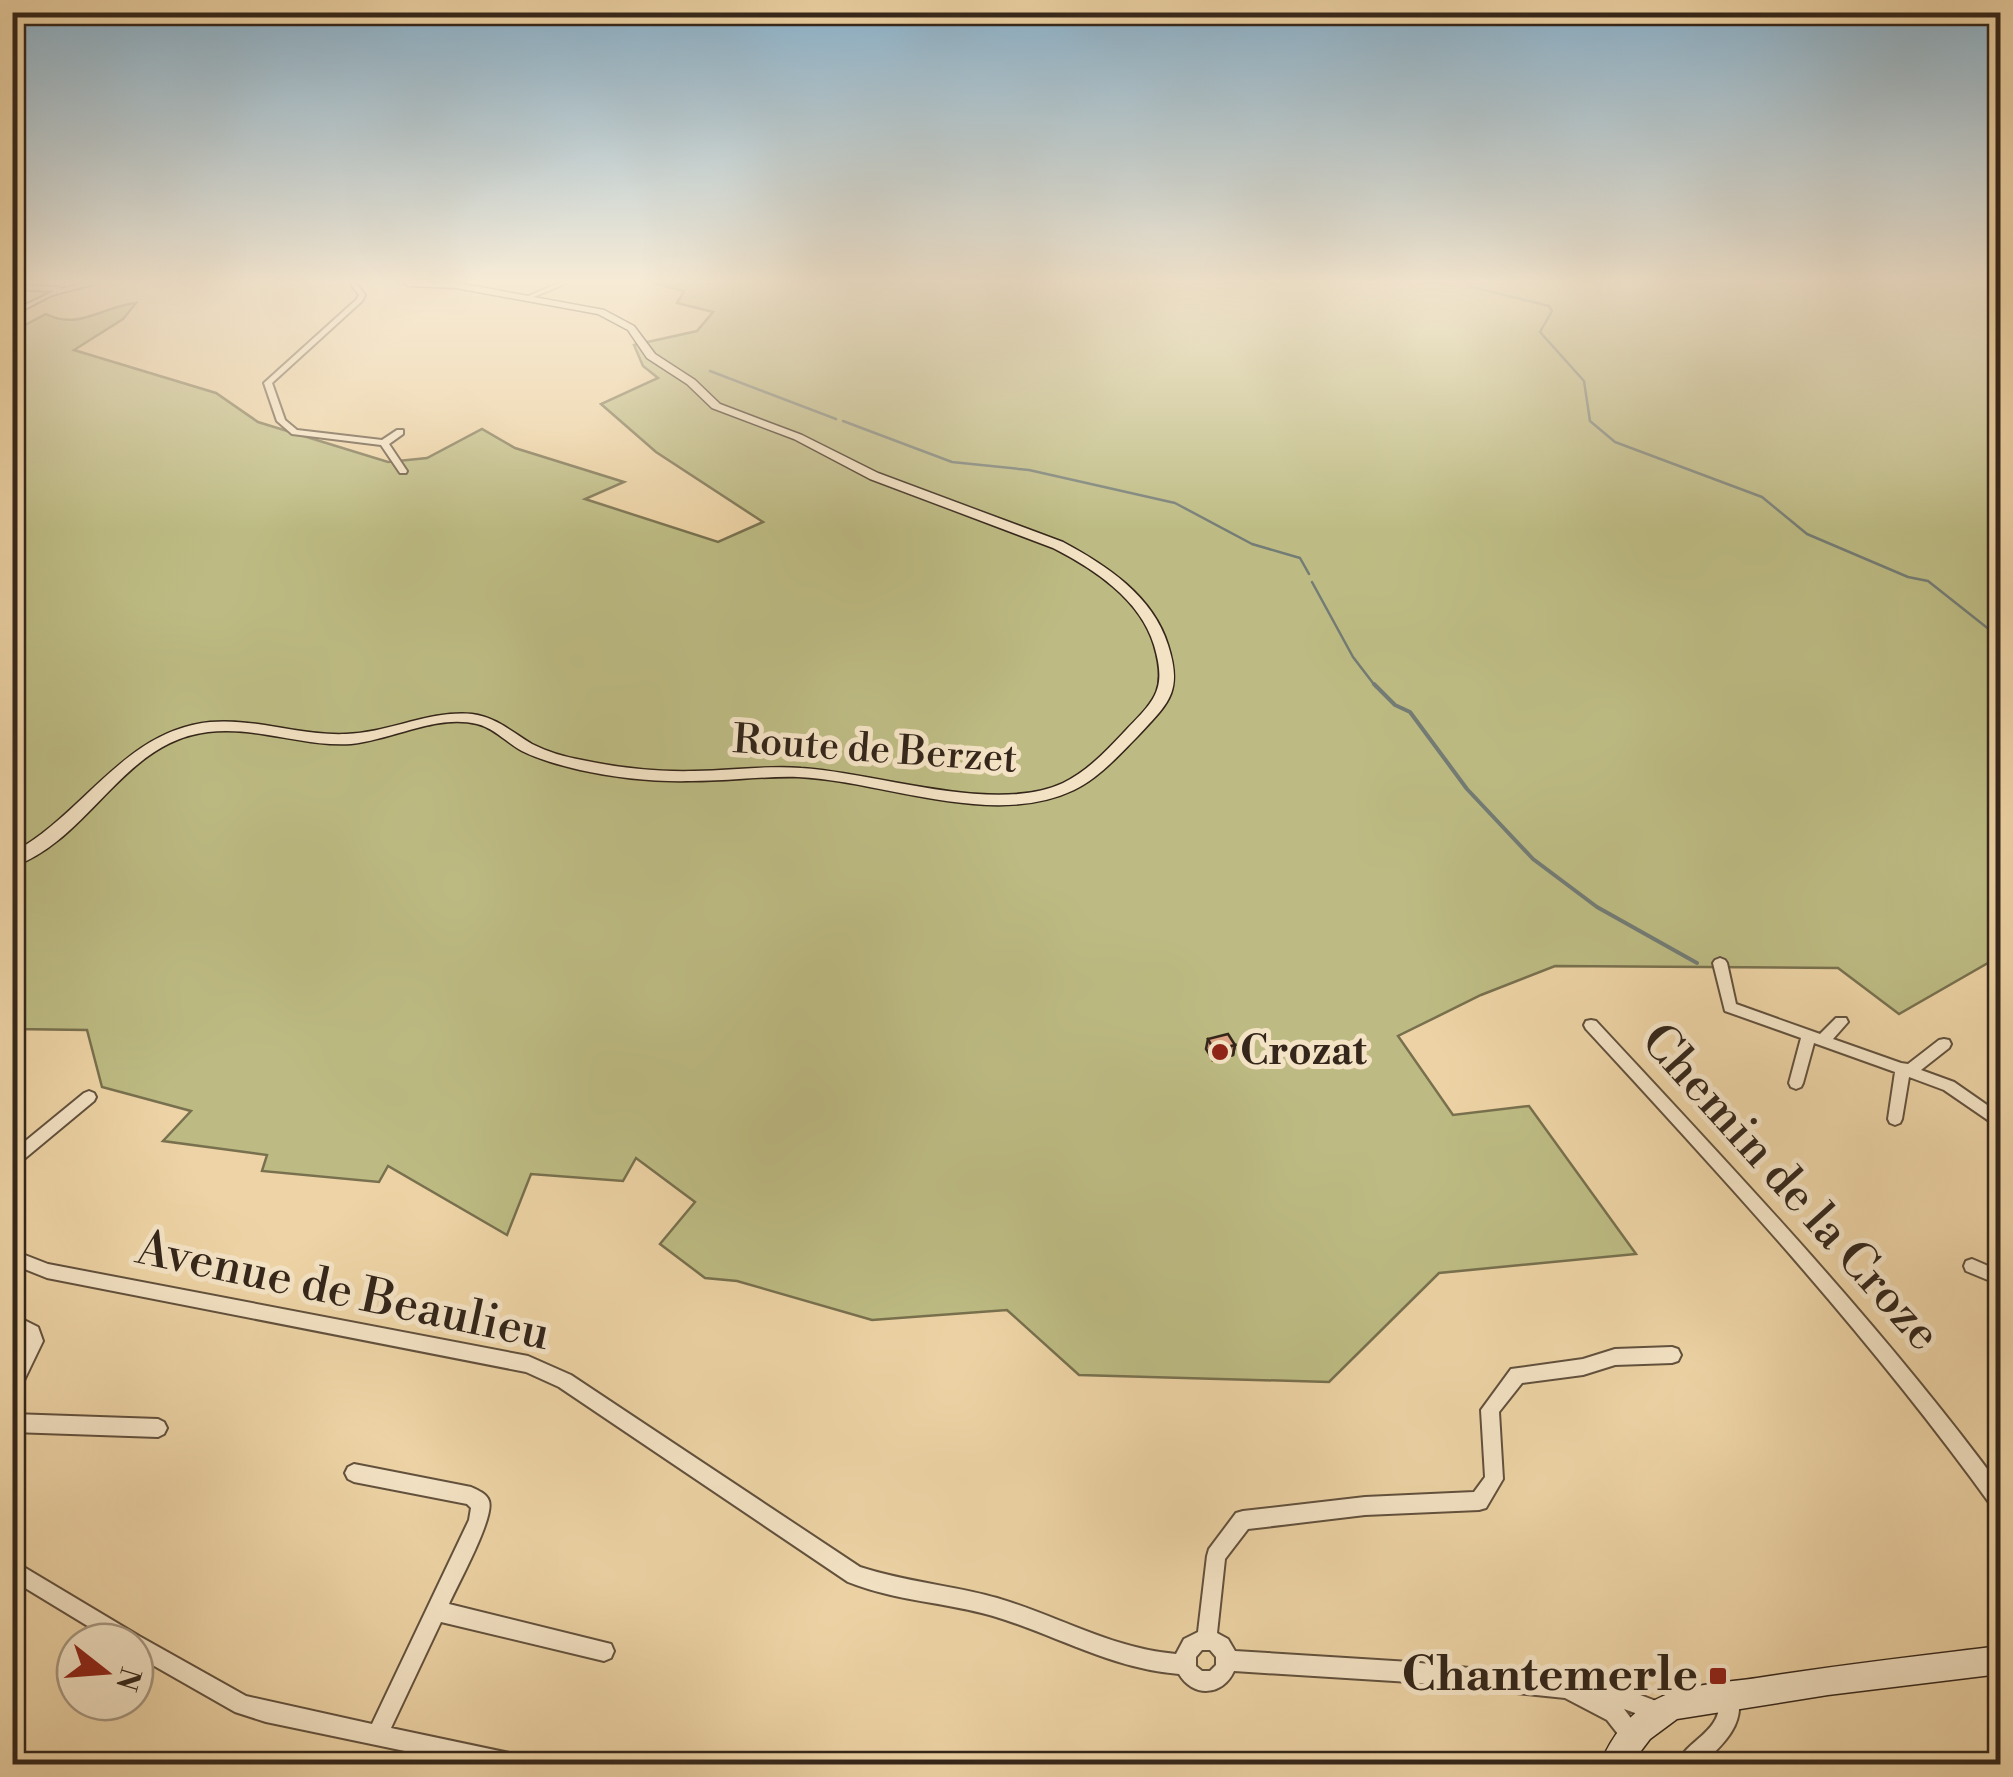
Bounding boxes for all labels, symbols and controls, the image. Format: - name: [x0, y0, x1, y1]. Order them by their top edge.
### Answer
- street label: Route de Berzet: [731, 715, 1019, 785]
- street label: Chemin de la Croze: [1627, 1012, 1953, 1364]
- place label: Crozat: [1240, 1027, 1368, 1077]
- marker: Crozat: [1209, 1041, 1231, 1063]
- street label: Avenue de Beaulieu: [130, 1219, 555, 1365]
- north arrow: [55, 1622, 155, 1722]
- place label: Chantemerle: [1402, 1646, 1698, 1706]
- text: N: [107, 1663, 147, 1695]
- marker: Chantemerle: [1707, 1665, 1729, 1687]

